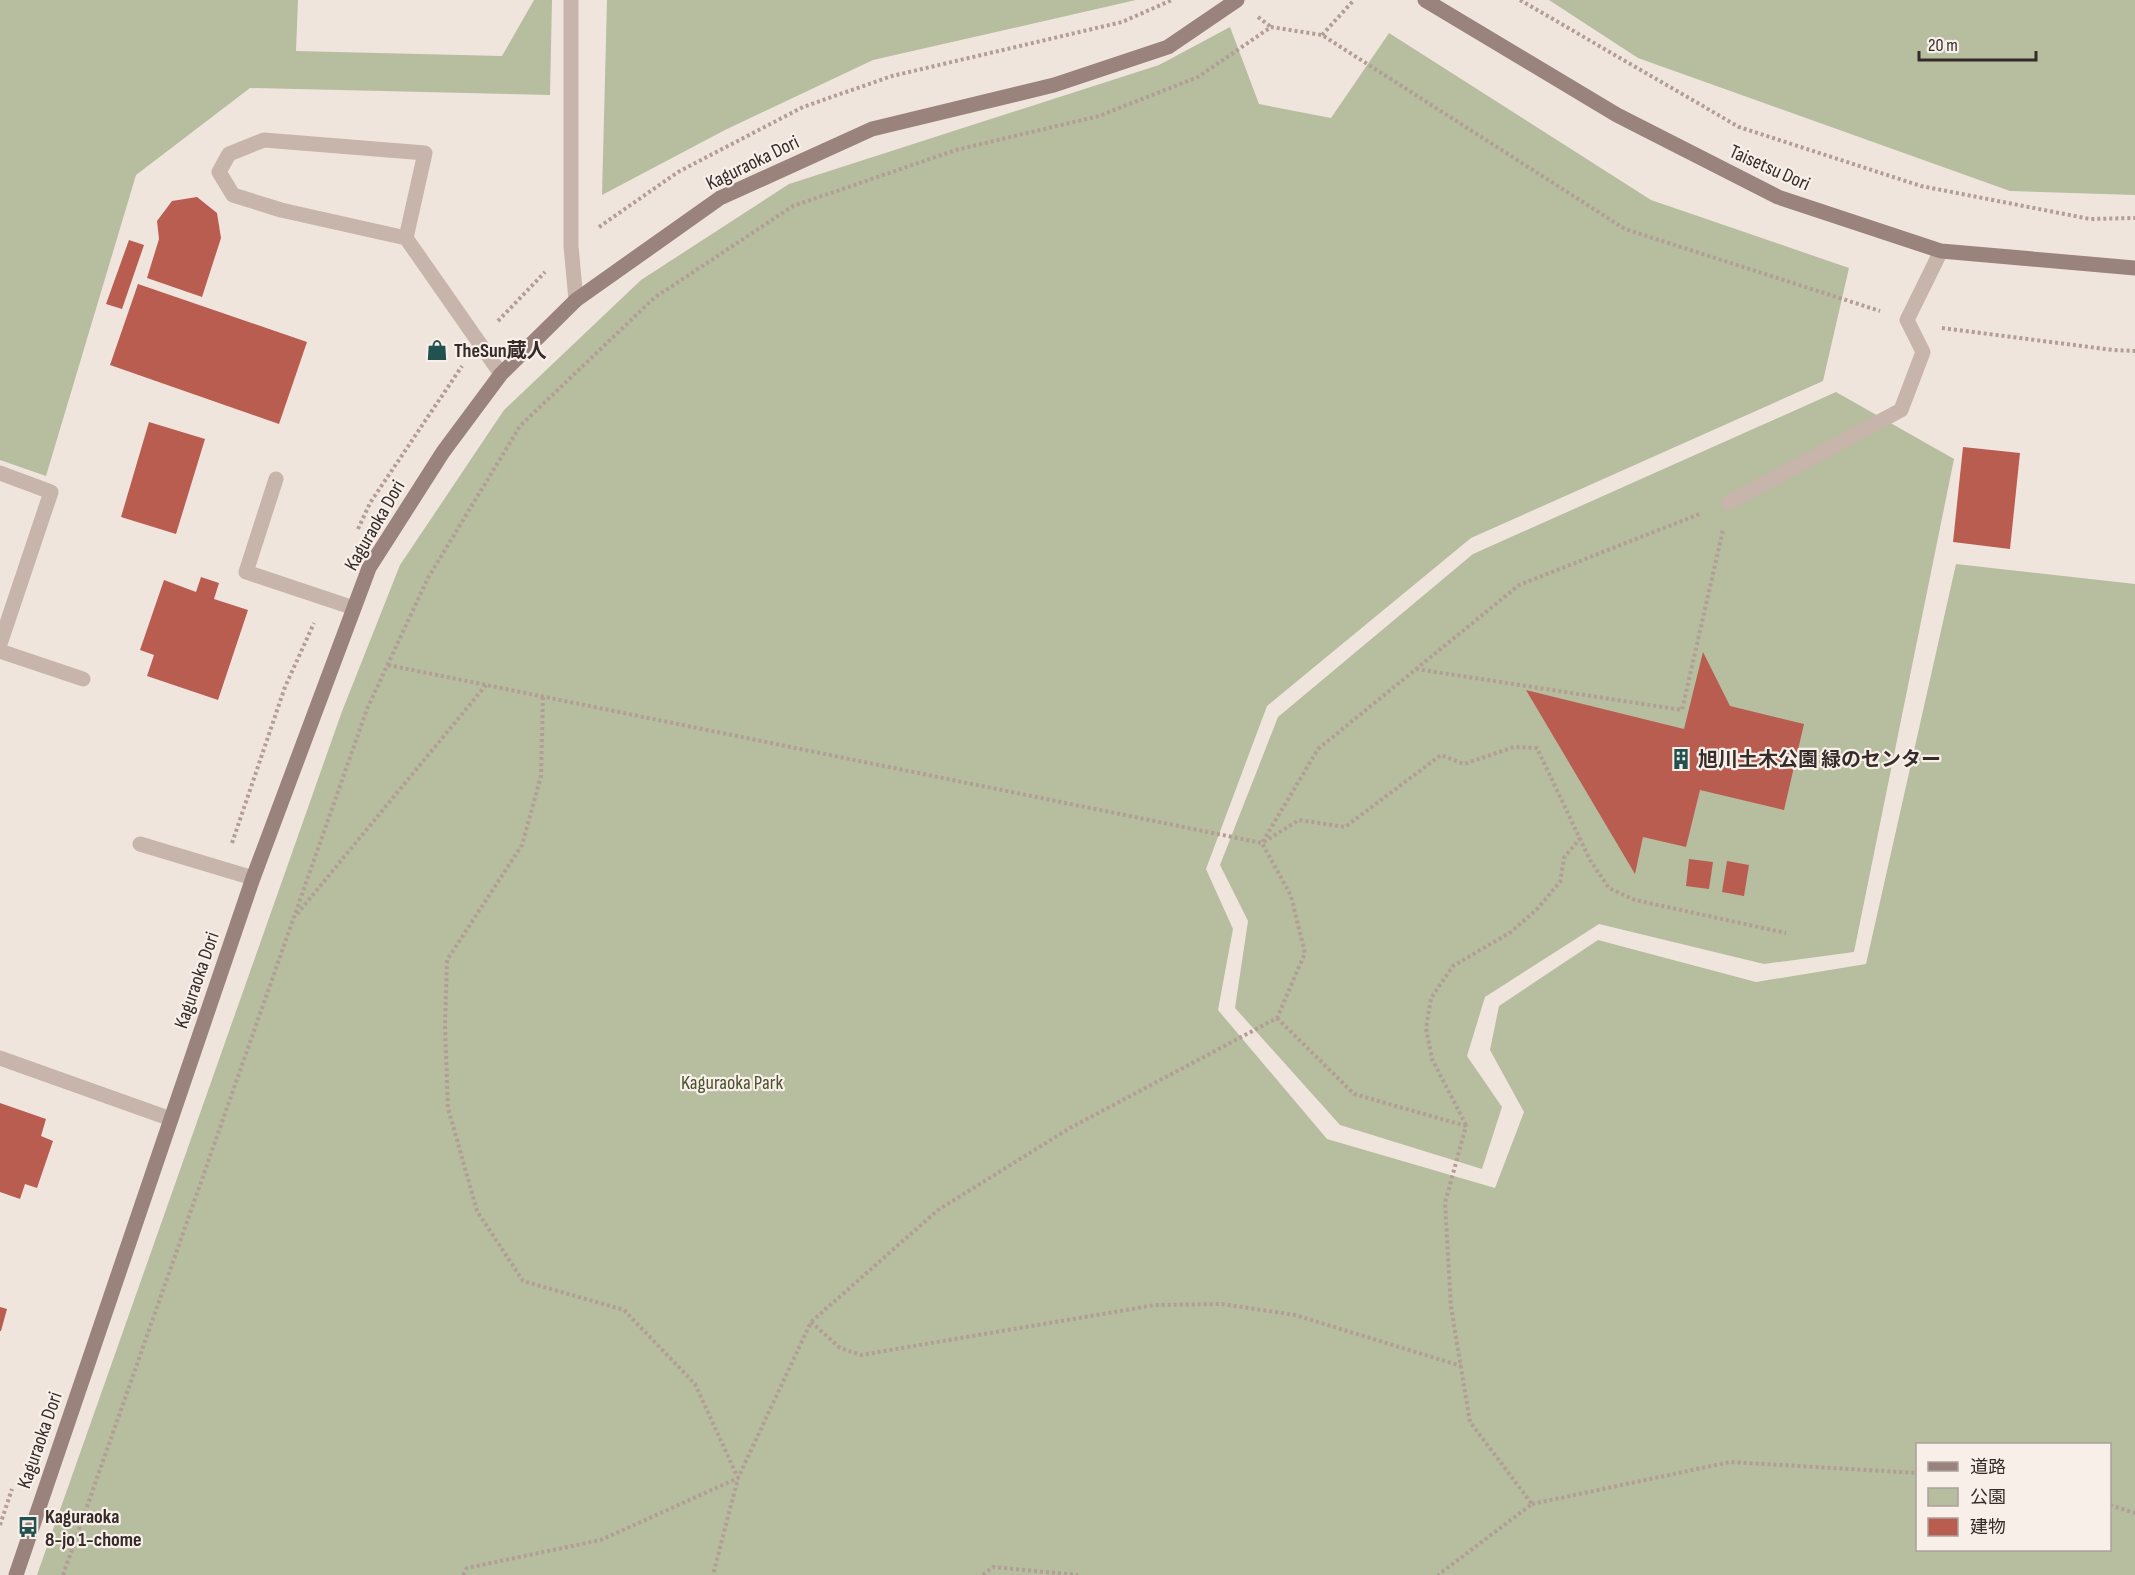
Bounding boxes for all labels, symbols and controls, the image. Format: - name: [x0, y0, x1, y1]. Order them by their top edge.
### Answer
- scale bar: [1919, 24, 2036, 62]
- text: 20 m: [1928, 35, 1958, 56]
- street label: Kaguraoka Dori: [702, 130, 803, 196]
- street label: Taisetsu Dori: [1726, 140, 1814, 196]
- shop icon: TheSun蔵人: [425, 338, 449, 362]
- place label: TheSun蔵人: [454, 339, 547, 363]
- street label: Kaguraoka Dori: [339, 476, 410, 575]
- building icon: 旭川土木公園 緑のセンター: [1669, 747, 1693, 771]
- place label: 旭川土木公園 緑のセンター: [1698, 748, 1941, 772]
- street label: Kaguraoka Dori: [169, 929, 225, 1032]
- park label: Kaguraoka Park: [681, 1071, 783, 1095]
- street label: Kaguraoka Dori: [12, 1389, 68, 1492]
- legend: [1916, 1443, 2111, 1551]
- text: 道路: [1970, 1457, 2006, 1478]
- text: 公園: [1970, 1487, 2006, 1508]
- place label: Kaguraoka 8-jo 1-chome: [45, 1505, 142, 1552]
- bus stop icon: Kaguraoka 8-jo 1-chome: [16, 1515, 40, 1539]
- text: 建物: [1970, 1517, 2006, 1538]

